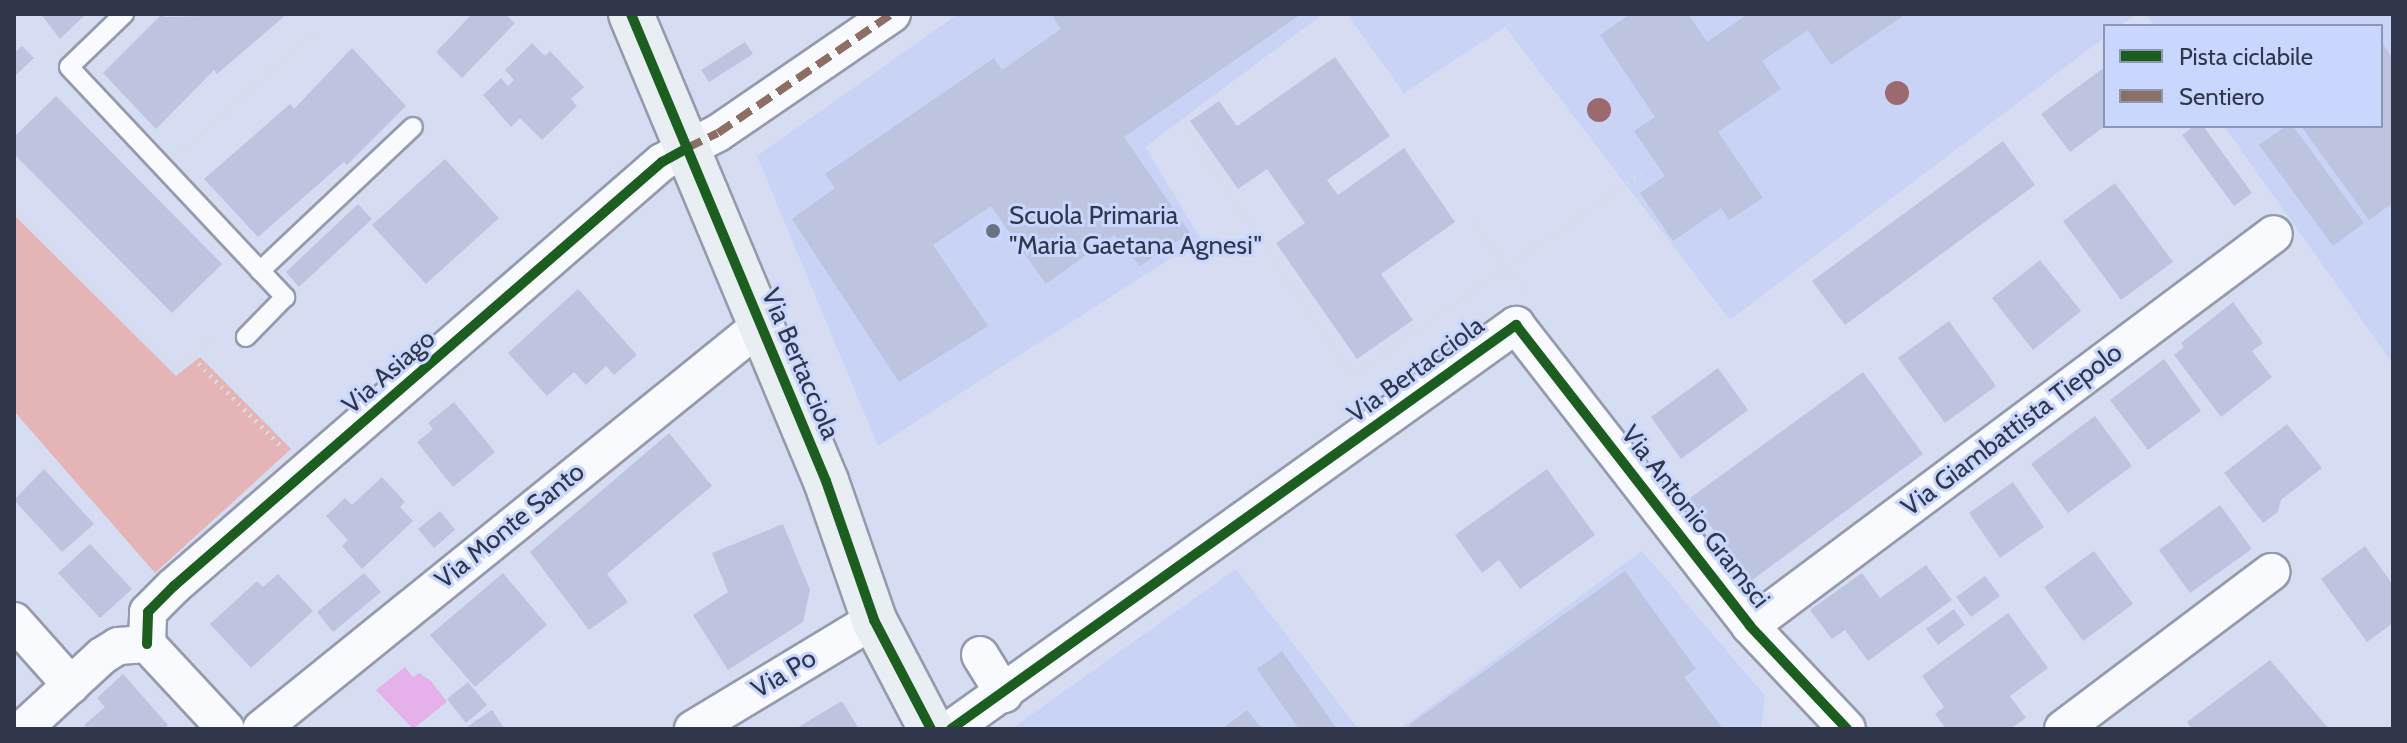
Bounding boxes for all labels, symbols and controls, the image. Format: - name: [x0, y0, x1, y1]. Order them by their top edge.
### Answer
- legend: [2103, 24, 2383, 128]
- text: Pista ciclabile: [2179, 42, 2313, 71]
- text: Sentiero: [2179, 82, 2264, 111]
- place label: Scuola Primaria "Maria Gaetana Agnesi": [1009, 200, 1262, 262]
- marker: Scuola Primaria "Maria Gaetana Agnesi": [984, 222, 1002, 240]
- street label: Via Bertacciola: [754, 284, 846, 444]
- street label: Via Bertacciola: [1342, 310, 1490, 430]
- street label: Via Asiago: [336, 323, 442, 421]
- street label: Via Giambattista Tiepolo: [1896, 337, 2128, 523]
- street label: Via Antonio Gramsci: [1614, 420, 1776, 614]
- street label: Via Monte Santo: [429, 456, 591, 596]
- street label: Via Po: [746, 643, 822, 705]

